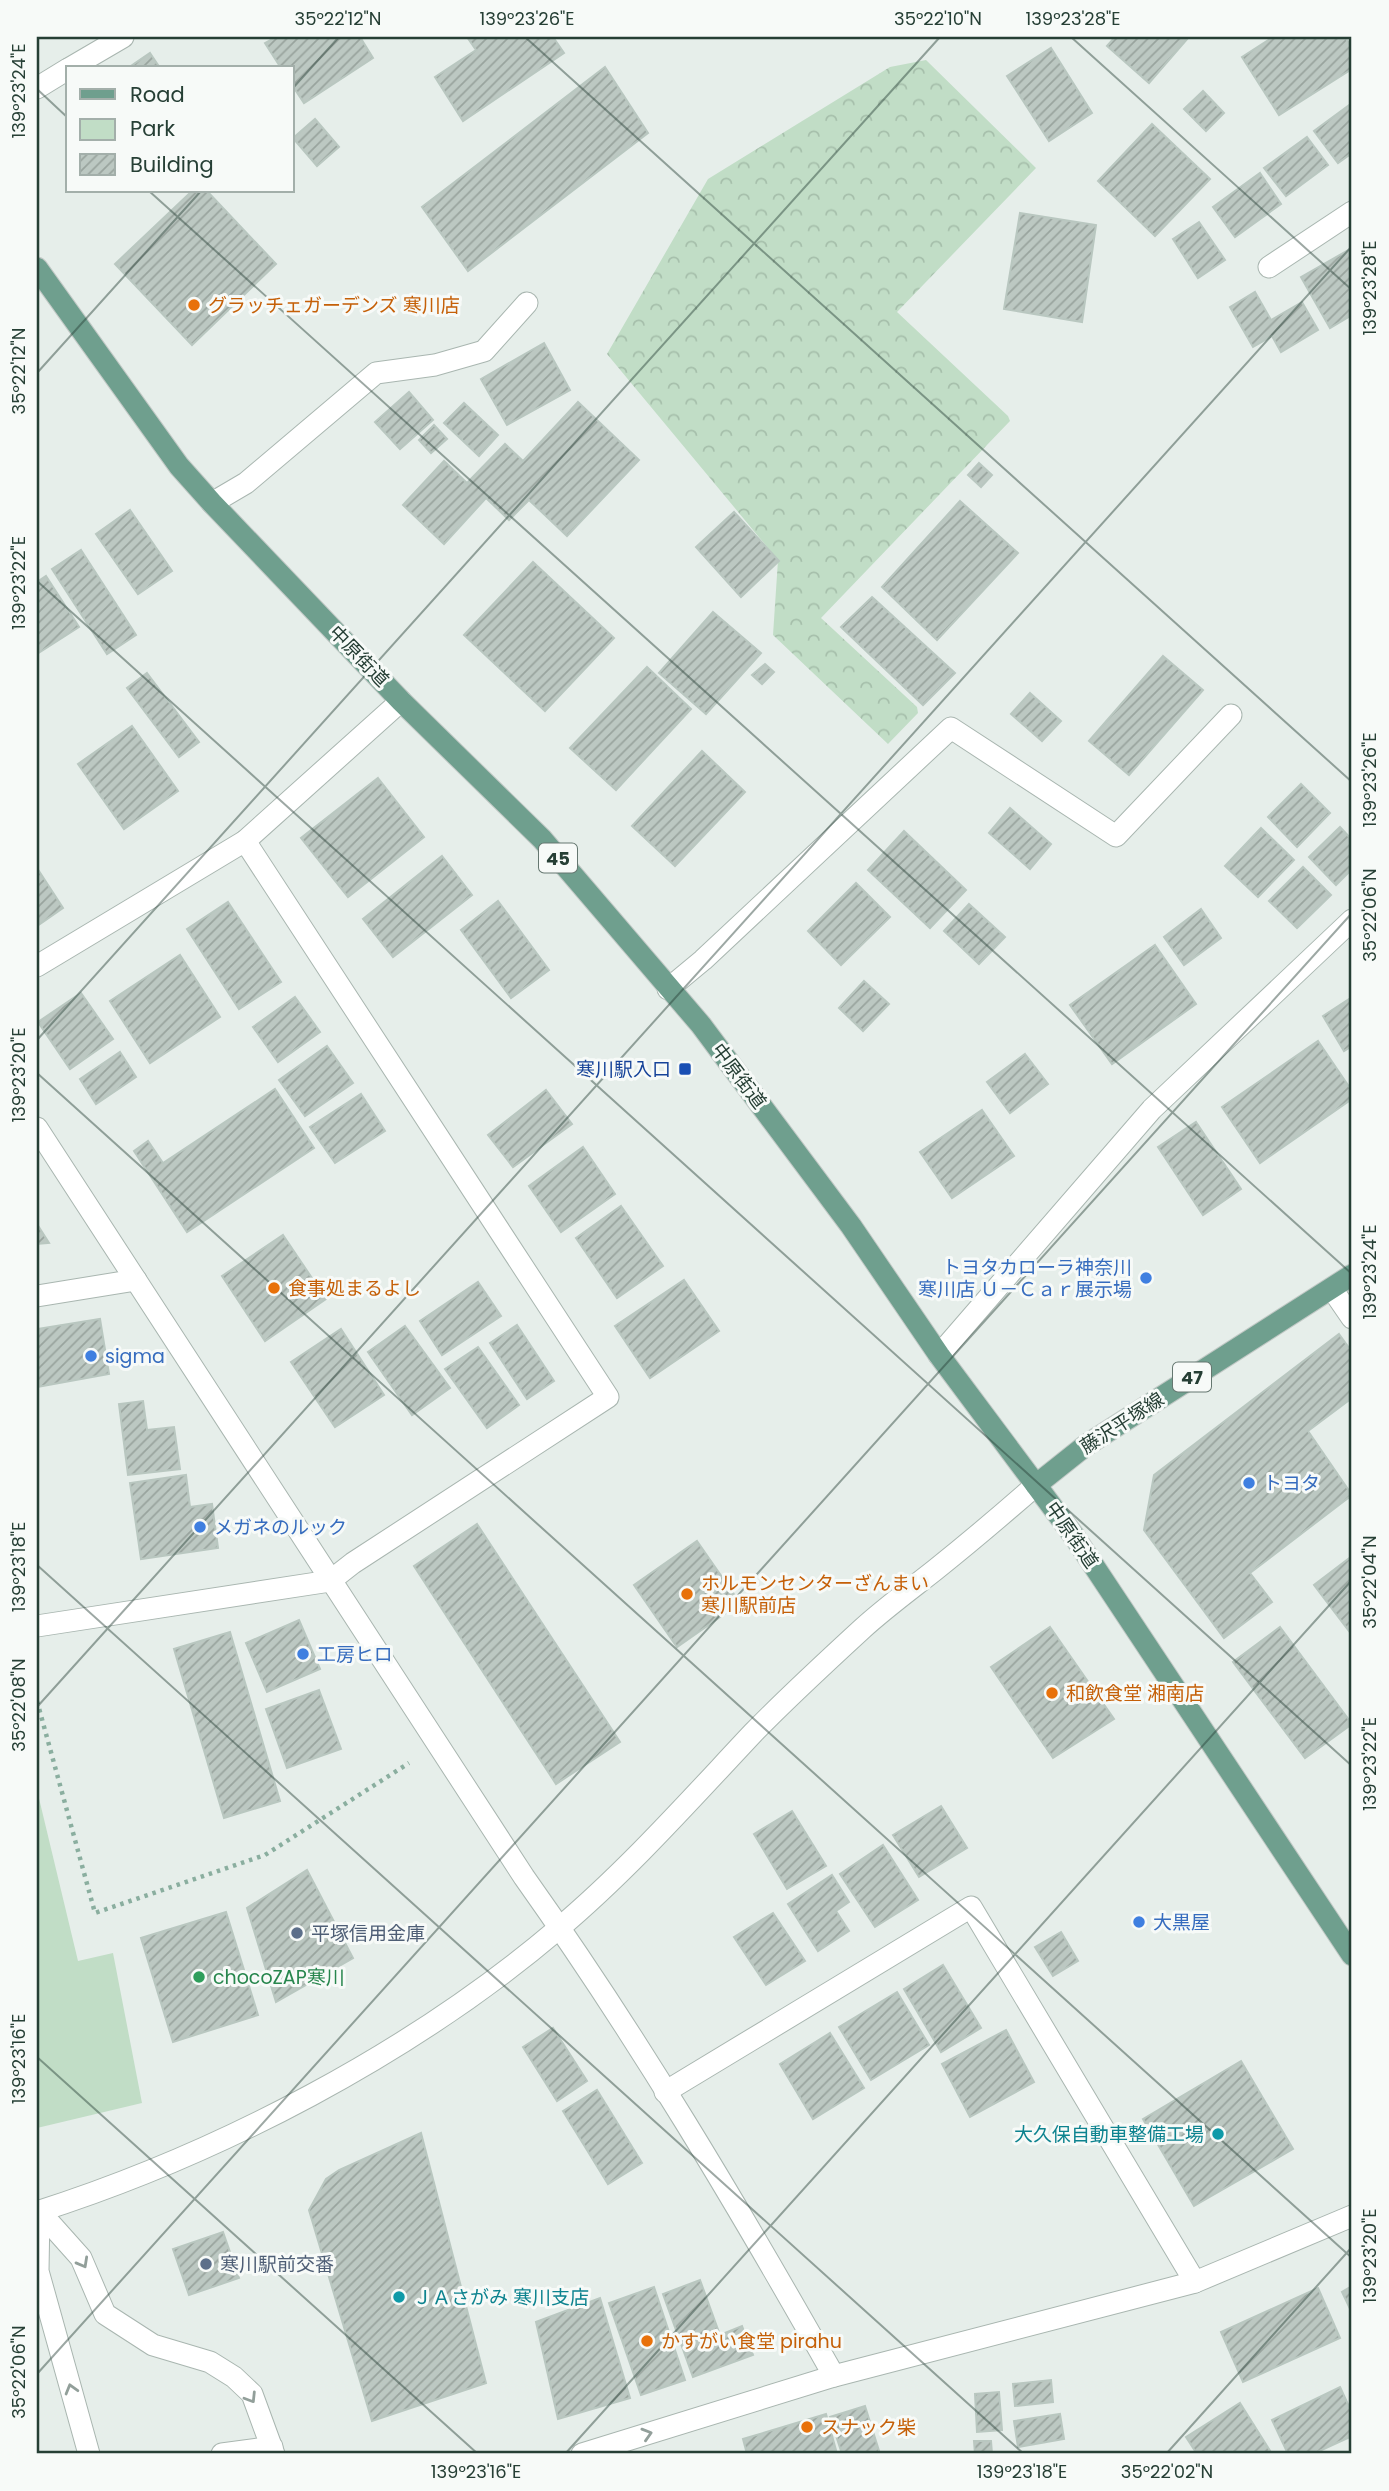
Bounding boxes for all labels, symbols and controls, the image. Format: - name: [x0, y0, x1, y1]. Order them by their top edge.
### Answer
- text: 35°22'12"N: [295, 6, 381, 31]
- text: 139°23'26"E: [479, 6, 575, 31]
- text: 35°22'10"N: [894, 6, 982, 31]
- text: 139°23'28"E: [1025, 6, 1121, 31]
- text: 139°23'24"E: [6, 43, 31, 139]
- legend: [66, 66, 294, 192]
- text: Road: [130, 80, 185, 109]
- text: Park: [130, 114, 175, 143]
- text: Building: [130, 150, 214, 179]
- text: 139°23'28"E: [1357, 240, 1382, 336]
- place label: グラッチェガーデンズ 寒川店: [208, 292, 460, 319]
- marker: グラッチェガーデンズ 寒川店: [186, 297, 202, 313]
- text: 35°22'12"N: [6, 328, 31, 414]
- text: 139°23'22"E: [6, 536, 31, 630]
- street label: 中原街道: [323, 619, 395, 693]
- text: 139°23'26"E: [1357, 732, 1382, 828]
- road number: 45: [539, 844, 577, 872]
- text: 35°22'06"N: [1357, 868, 1382, 962]
- text: 139°23'20"E: [6, 1027, 31, 1123]
- street label: 中原街道: [705, 1038, 773, 1114]
- place label: 寒川駅入口: [576, 1056, 671, 1083]
- marker: 寒川駅入口: [677, 1061, 693, 1077]
- text: 139°23'24"E: [1357, 1224, 1382, 1320]
- place label: トヨタカローラ神奈川 寒川店 Ｕ－Ｃａｒ展示場: [918, 1254, 1132, 1303]
- marker: トヨタカローラ神奈川 寒川店 Ｕ－Ｃａｒ展示場: [1138, 1270, 1154, 1286]
- place label: 食事処まるよし: [288, 1275, 421, 1302]
- marker: 食事処まるよし: [266, 1280, 282, 1296]
- place label: sigma: [105, 1343, 165, 1370]
- marker: sigma: [83, 1348, 99, 1364]
- road number: 47: [1173, 1362, 1211, 1392]
- street label: 藤沢平塚線: [1075, 1386, 1169, 1460]
- place label: トヨタ: [1263, 1470, 1320, 1497]
- marker: トヨタ: [1241, 1475, 1257, 1491]
- street label: 中原街道: [1039, 1496, 1105, 1574]
- place label: メガネのルック: [214, 1514, 347, 1541]
- marker: メガネのルック: [192, 1519, 208, 1535]
- text: 139°23'18"E: [6, 1522, 31, 1612]
- text: 35°22'04"N: [1357, 1535, 1382, 1629]
- place label: ホルモンセンターざんまい 寒川駅前店: [701, 1570, 929, 1619]
- marker: ホルモンセンターざんまい 寒川駅前店: [679, 1586, 695, 1602]
- place label: 工房ヒロ: [317, 1641, 393, 1668]
- marker: 工房ヒロ: [295, 1646, 311, 1662]
- text: 35°22'08"N: [6, 1658, 31, 1752]
- place label: 和飲食堂 湘南店: [1066, 1680, 1204, 1707]
- marker: 和飲食堂 湘南店: [1044, 1685, 1060, 1701]
- text: 139°23'22"E: [1357, 1717, 1382, 1811]
- place label: 大黒屋: [1153, 1909, 1210, 1936]
- marker: 大黒屋: [1131, 1914, 1147, 1930]
- place label: 平塚信用金庫: [311, 1920, 425, 1947]
- marker: 平塚信用金庫: [289, 1925, 305, 1941]
- place label: chocoZAP寒川: [213, 1964, 345, 1991]
- marker: chocoZAP寒川: [191, 1969, 207, 1985]
- text: 139°23'16"E: [6, 2014, 31, 2104]
- place label: 大久保自動車整備工場: [1014, 2121, 1204, 2148]
- marker: 大久保自動車整備工場: [1210, 2126, 1226, 2142]
- text: 139°23'20"E: [1357, 2208, 1382, 2304]
- place label: 寒川駅前交番: [220, 2251, 334, 2278]
- one-way arrow: [74, 2256, 88, 2268]
- marker: 寒川駅前交番: [198, 2256, 214, 2272]
- place label: ＪＡさがみ 寒川支店: [413, 2284, 589, 2311]
- marker: ＪＡさがみ 寒川支店: [391, 2289, 407, 2305]
- text: 35°22'06"N: [6, 2325, 31, 2419]
- place label: かすがい食堂 pirahu: [661, 2328, 842, 2355]
- marker: かすがい食堂 pirahu: [639, 2333, 655, 2349]
- one-way arrow: [65, 2383, 79, 2395]
- one-way arrow: [243, 2390, 256, 2403]
- place label: スナック柴: [821, 2414, 916, 2441]
- marker: スナック柴: [799, 2419, 815, 2435]
- one-way arrow: [641, 2428, 653, 2443]
- text: 139°23'16"E: [431, 2459, 521, 2484]
- text: 139°23'18"E: [977, 2459, 1067, 2484]
- text: 35°22'02"N: [1121, 2459, 1213, 2484]

